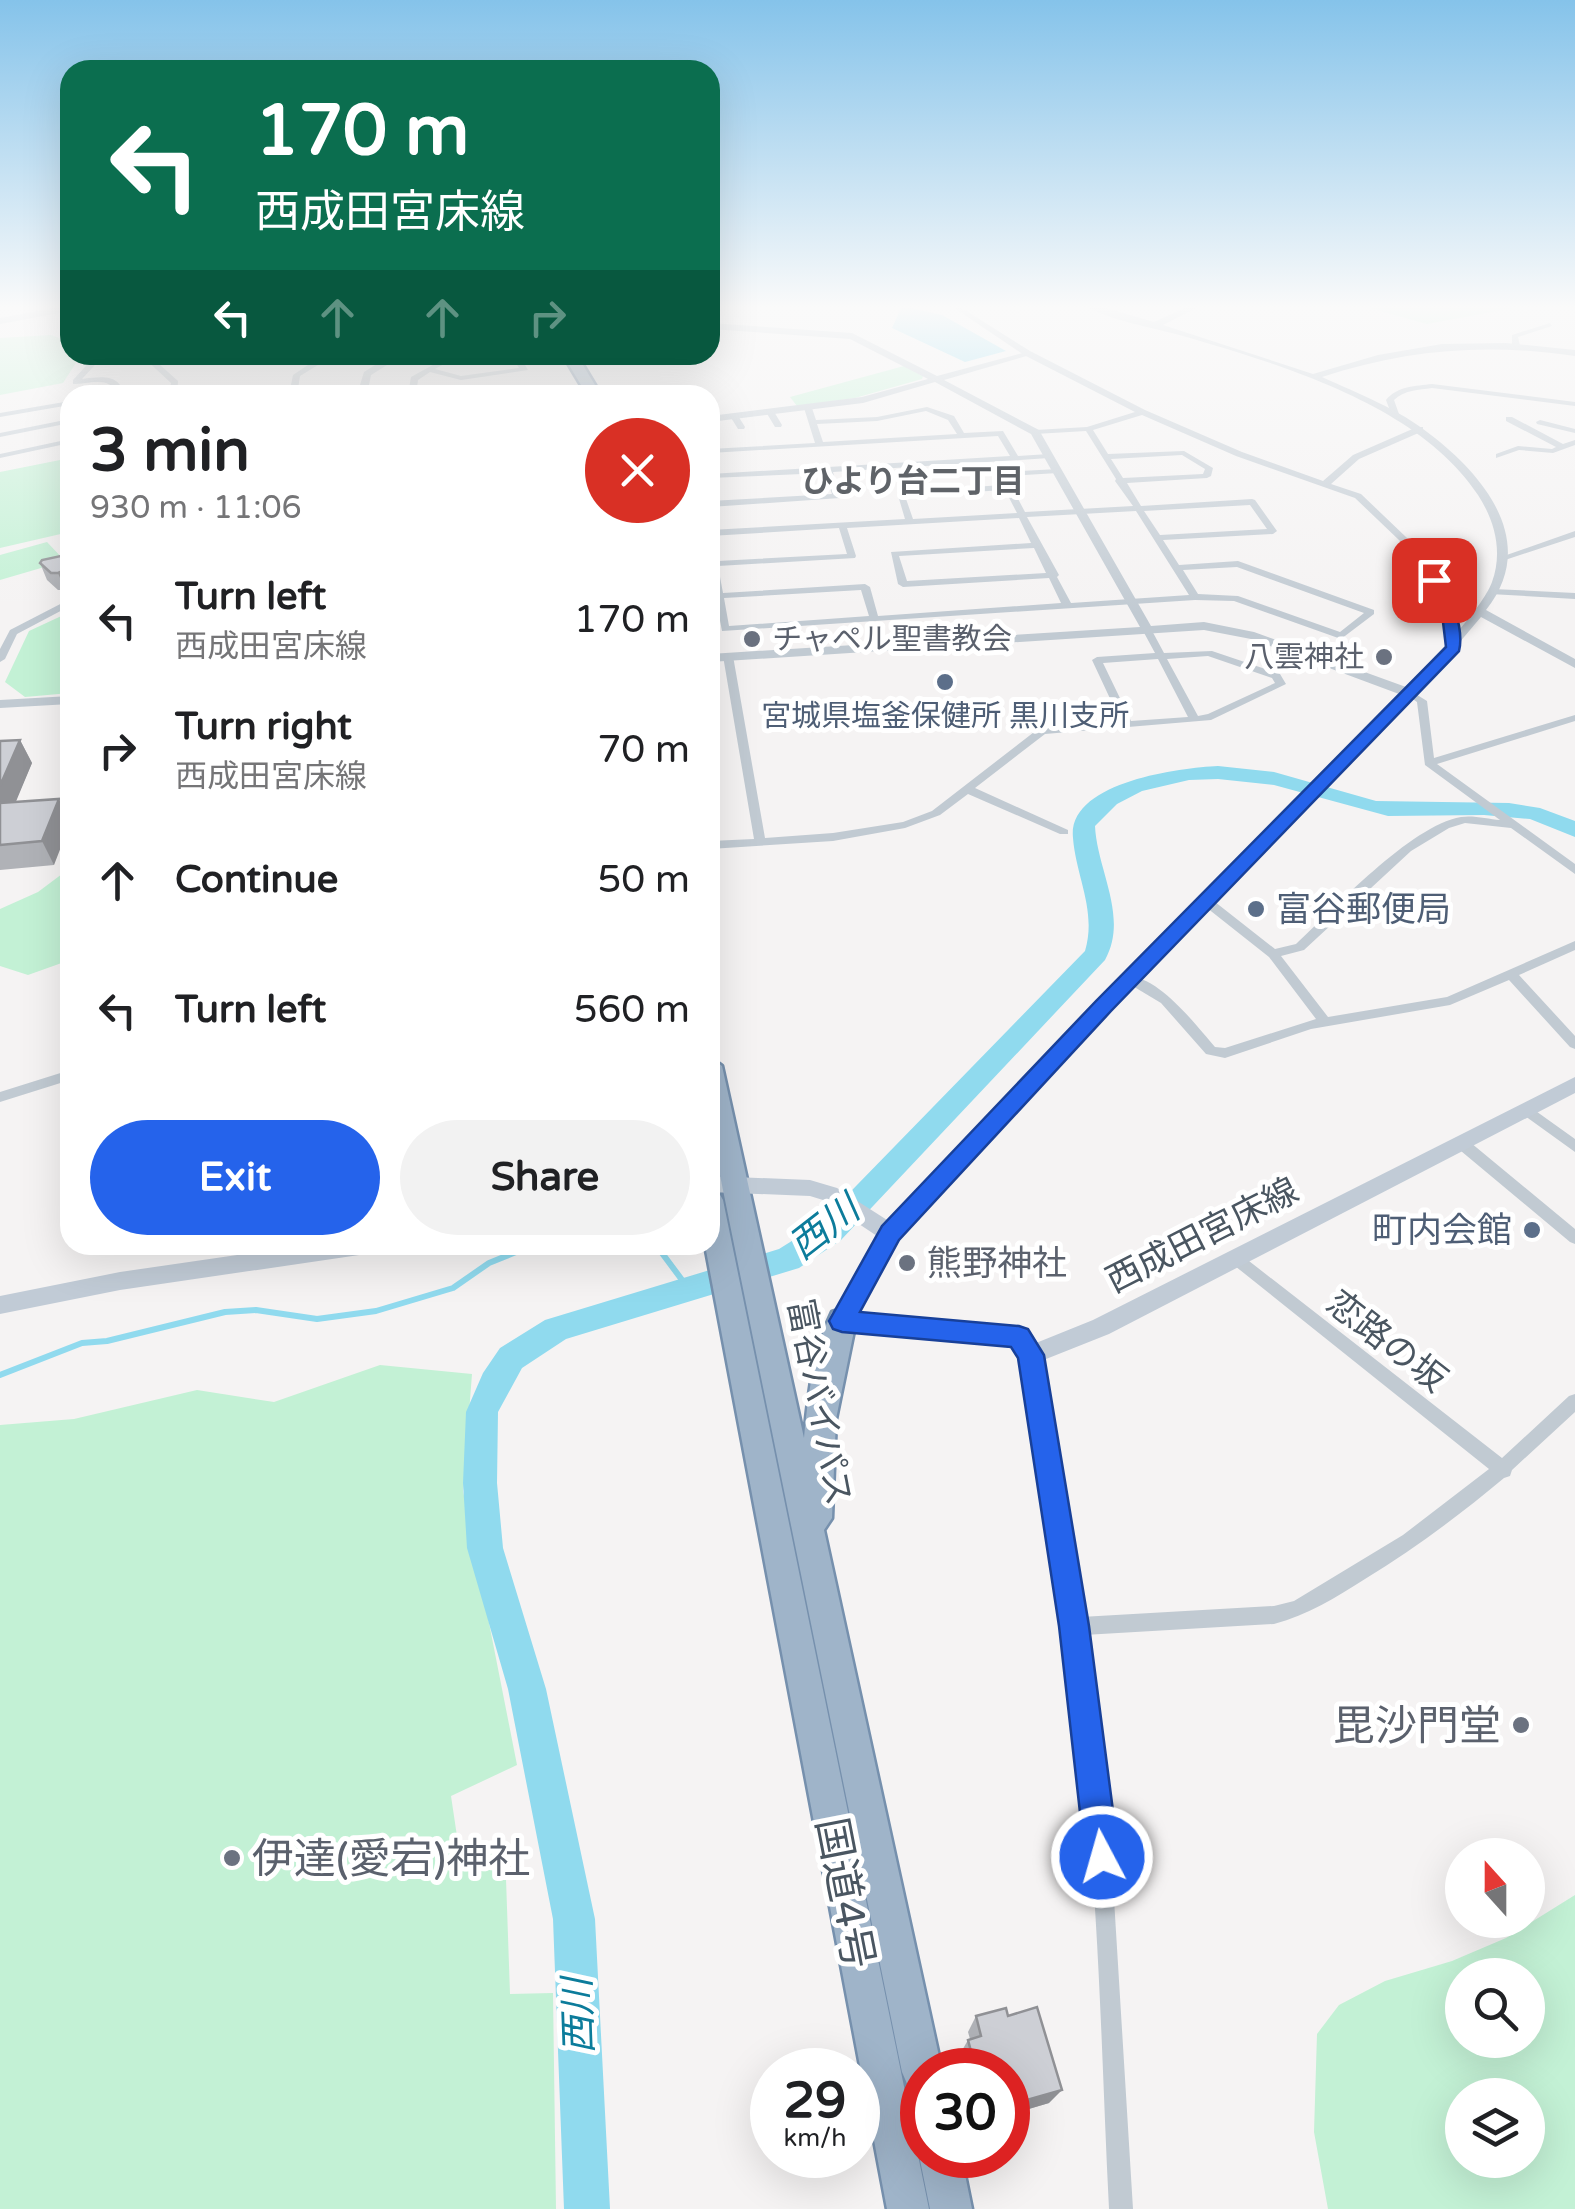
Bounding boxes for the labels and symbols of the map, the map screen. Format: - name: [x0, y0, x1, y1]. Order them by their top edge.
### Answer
- district label: ひより台二丁目: [801, 463, 1025, 501]
- pin: [1392, 538, 1477, 623]
- place label: チャペル聖書教会: [772, 621, 1012, 658]
- marker: チャペル聖書教会: [741, 628, 763, 650]
- place label: 八雲神社: [1244, 639, 1364, 676]
- marker: 八雲神社: [1373, 646, 1395, 668]
- marker: 宮城県塩釜保健所 黒川支所: [934, 671, 956, 693]
- place label: 宮城県塩釜保健所 黒川支所: [761, 698, 1129, 735]
- place label: 富谷郵便局: [1276, 889, 1451, 931]
- marker: 富谷郵便局: [1245, 898, 1267, 920]
- street label: 西成田宮床線: [1099, 1170, 1306, 1302]
- water label: 西川: [781, 1184, 872, 1269]
- place label: 町内会館: [1372, 1210, 1512, 1252]
- marker: 町内会館: [1521, 1219, 1543, 1241]
- place label: 熊野神社: [927, 1243, 1067, 1285]
- marker: 熊野神社: [896, 1252, 918, 1274]
- street label: 恋路の坂: [1318, 1282, 1454, 1401]
- street label: 富谷バイパス: [778, 1295, 860, 1509]
- place label: 毘沙門堂: [1333, 1701, 1501, 1752]
- marker: 毘沙門堂: [1510, 1714, 1532, 1736]
- position arrow: [1050, 1805, 1154, 1909]
- street label: 国道4号: [805, 1814, 884, 1973]
- place label: 伊達(愛宕)神社: [252, 1834, 530, 1885]
- north arrow: [1445, 1838, 1545, 1938]
- marker: 伊達(愛宕)神社: [221, 1847, 243, 1869]
- water label: 西川: [555, 1973, 603, 2055]
- speed limit sign: 30: [900, 2048, 1030, 2178]

